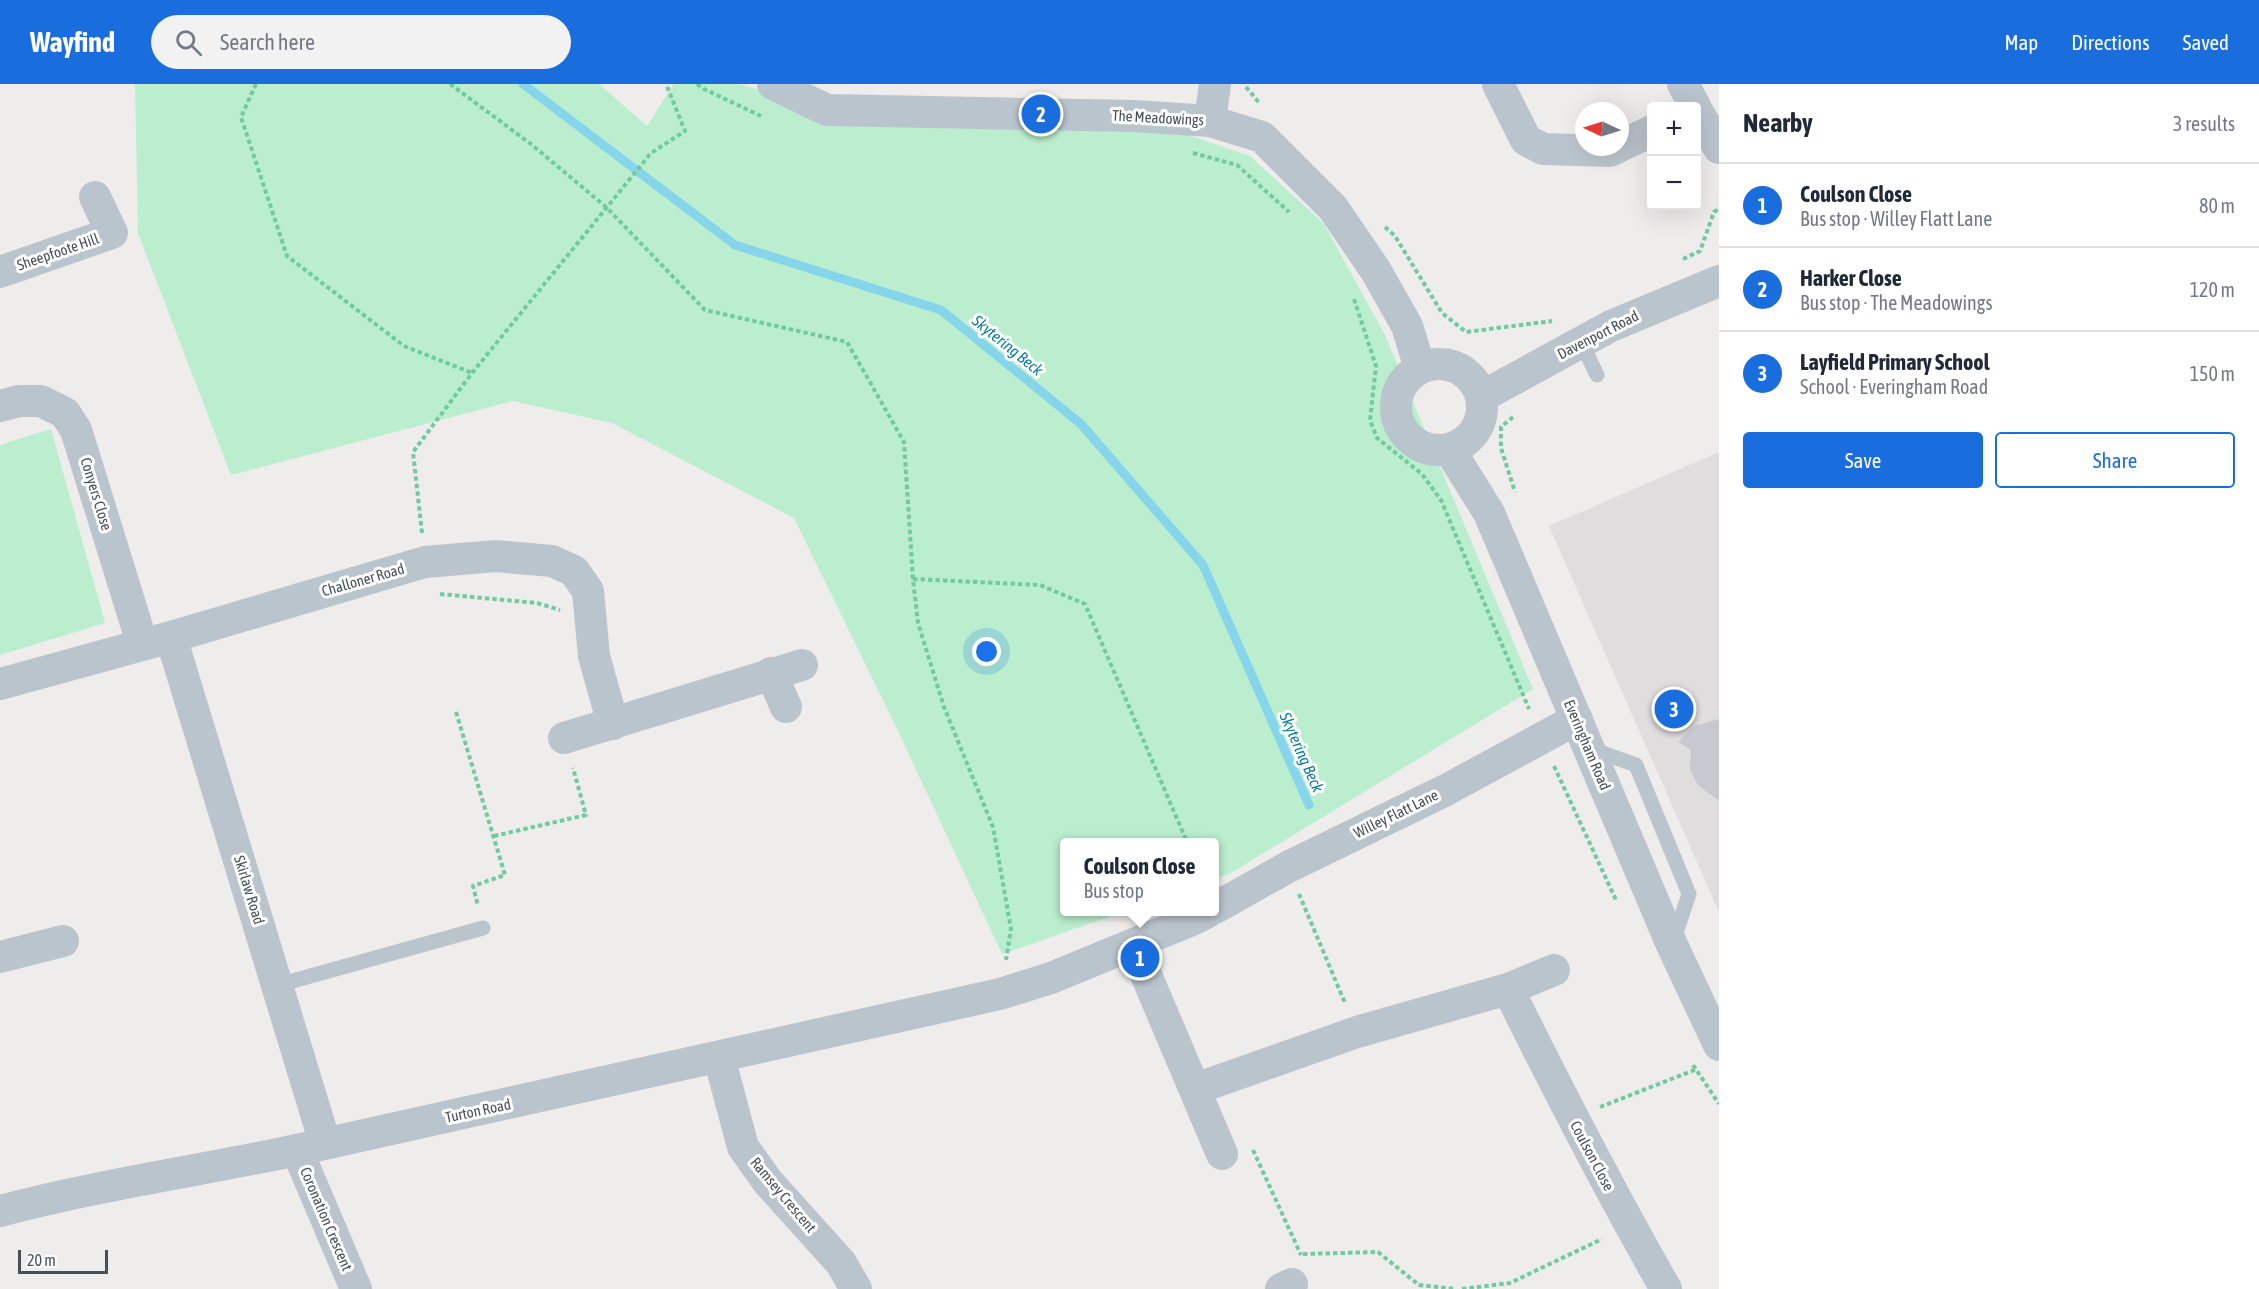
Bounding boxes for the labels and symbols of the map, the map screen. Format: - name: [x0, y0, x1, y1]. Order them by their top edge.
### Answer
- pin: 2: [1022, 92, 1060, 136]
- north arrow: [1575, 102, 1629, 156]
- street label: The Meadowings: [1112, 107, 1204, 128]
- street label: Sheepfoote Hill: [15, 230, 101, 274]
- street label: Davenport Road: [1554, 307, 1641, 362]
- water label: Skytering Beck: [968, 310, 1048, 380]
- street label: Conyers Close: [77, 455, 116, 533]
- street label: Challoner Road: [320, 560, 406, 599]
- your location: [972, 637, 1001, 666]
- pin: 3: [1654, 686, 1694, 732]
- street label: Everingham Road: [1561, 697, 1614, 793]
- water label: Skytering Beck: [1275, 708, 1328, 796]
- street label: Willey Flatt Lane: [1351, 786, 1441, 841]
- street label: Skirlaw Road: [231, 853, 268, 926]
- pin: 1: [1120, 936, 1160, 980]
- street label: Turton Road: [444, 1095, 512, 1126]
- street label: Coulson Close: [1567, 1118, 1618, 1194]
- street label: Ramsey Crescent: [747, 1154, 820, 1236]
- street label: Coronation Crescent: [297, 1164, 356, 1273]
- scale bar: [18, 1247, 108, 1274]

